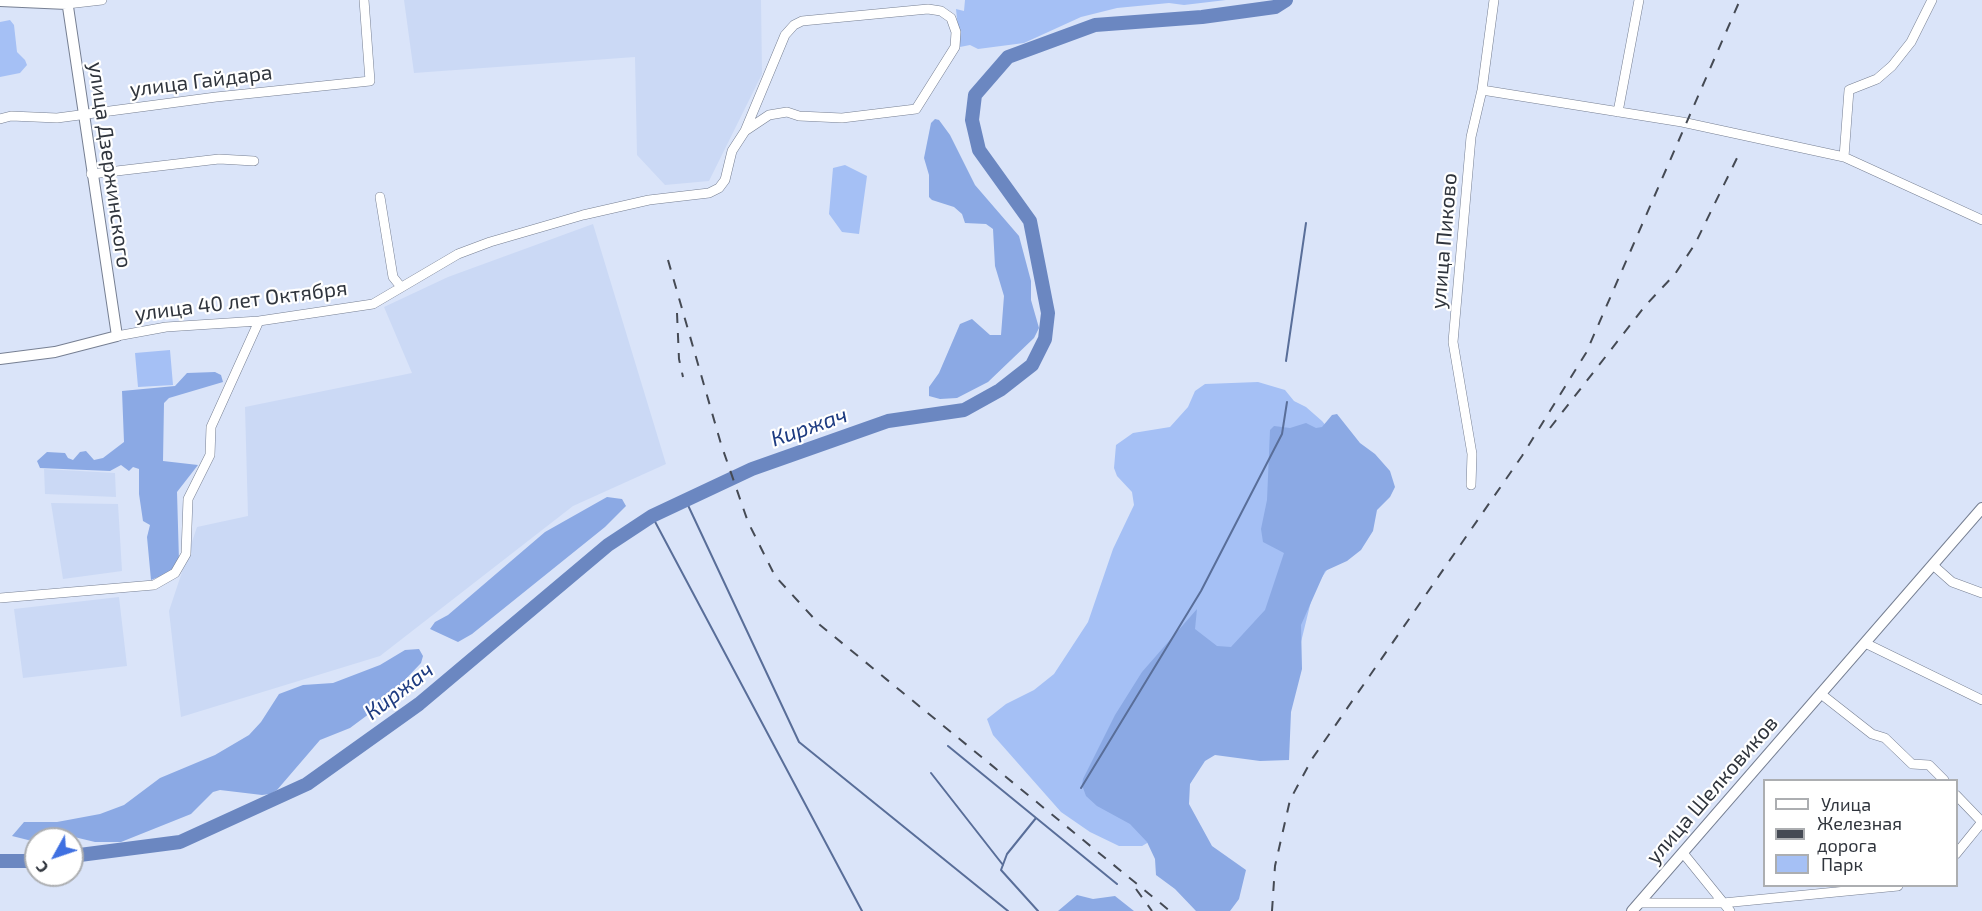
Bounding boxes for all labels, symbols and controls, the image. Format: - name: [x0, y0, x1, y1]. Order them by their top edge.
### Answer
- street label: улица Дзержинского: [83, 60, 137, 270]
- street label: улица Гайдара: [128, 60, 274, 102]
- street label: улица Пиково: [1426, 172, 1462, 310]
- street label: улица 40 лет Октября: [133, 275, 349, 327]
- water label: Киржач: [767, 402, 851, 452]
- water label: Киржач: [359, 657, 439, 725]
- street label: улица Шелковиков: [1641, 711, 1783, 869]
- legend: [1763, 779, 1958, 887]
- text: Улица: [1821, 793, 1871, 815]
- text: Железная дорога: [1817, 812, 1902, 856]
- north arrow: [24, 827, 84, 887]
- text: Парк: [1821, 853, 1863, 875]
- text: С: [31, 858, 52, 877]

